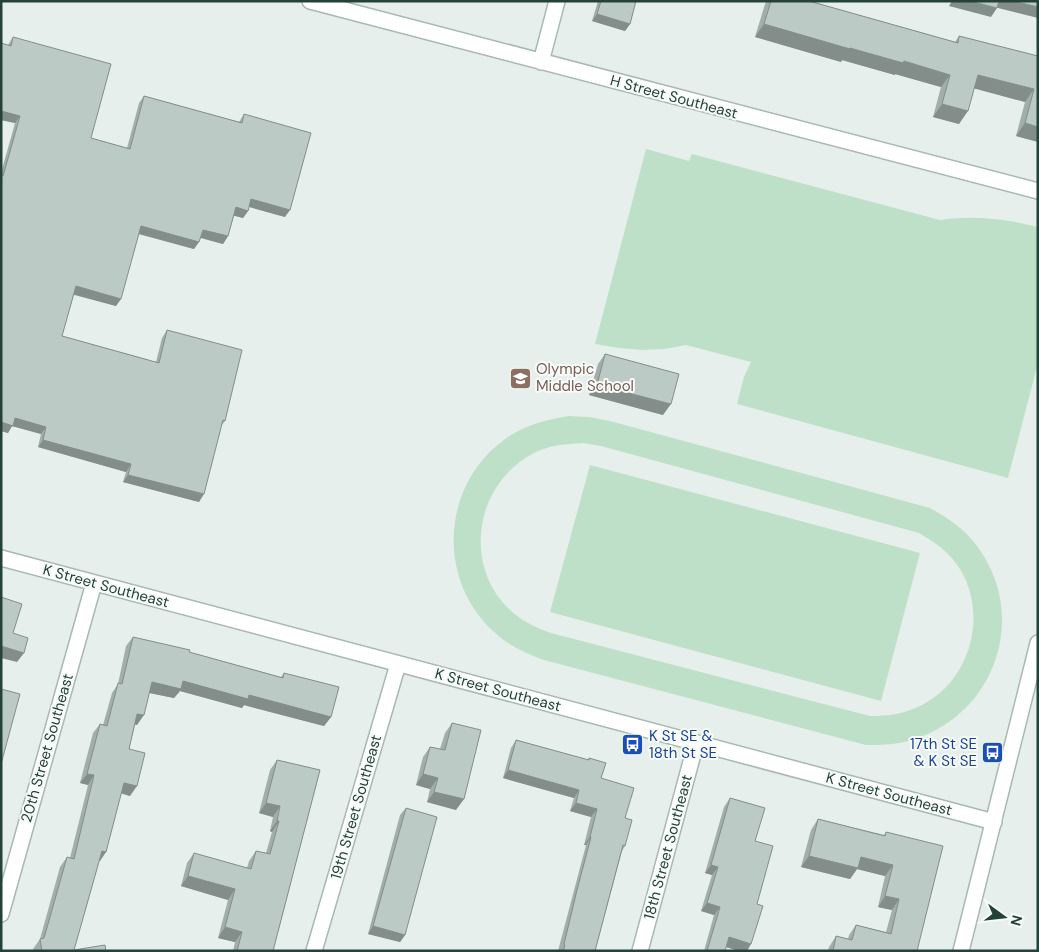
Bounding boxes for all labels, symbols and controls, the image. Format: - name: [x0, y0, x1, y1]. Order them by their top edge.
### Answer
- street label: H Street Southeast: [608, 70, 740, 124]
- place label: Olympic Middle School: [536, 359, 634, 396]
- school or university icon: Olympic Middle School: [508, 366, 532, 390]
- street label: K Street Southeast: [41, 560, 171, 612]
- street label: K Street Southeast: [433, 664, 563, 716]
- street label: 20th Street Southeast: [16, 671, 78, 825]
- place label: K St SE & 18th St SE: [649, 726, 717, 763]
- street label: 19th Street Southeast: [326, 732, 386, 882]
- bus stop icon: K St SE & 18th St SE: [621, 733, 645, 757]
- place label: 17th St SE & K St SE: [910, 734, 977, 771]
- bus stop icon: 17th St SE & K St SE: [981, 741, 1005, 765]
- street label: K Street Southeast: [824, 768, 954, 820]
- street label: 18th Street Southeast: [639, 772, 697, 922]
- north arrow: [979, 892, 1029, 942]
- text: N: [1007, 913, 1027, 928]

